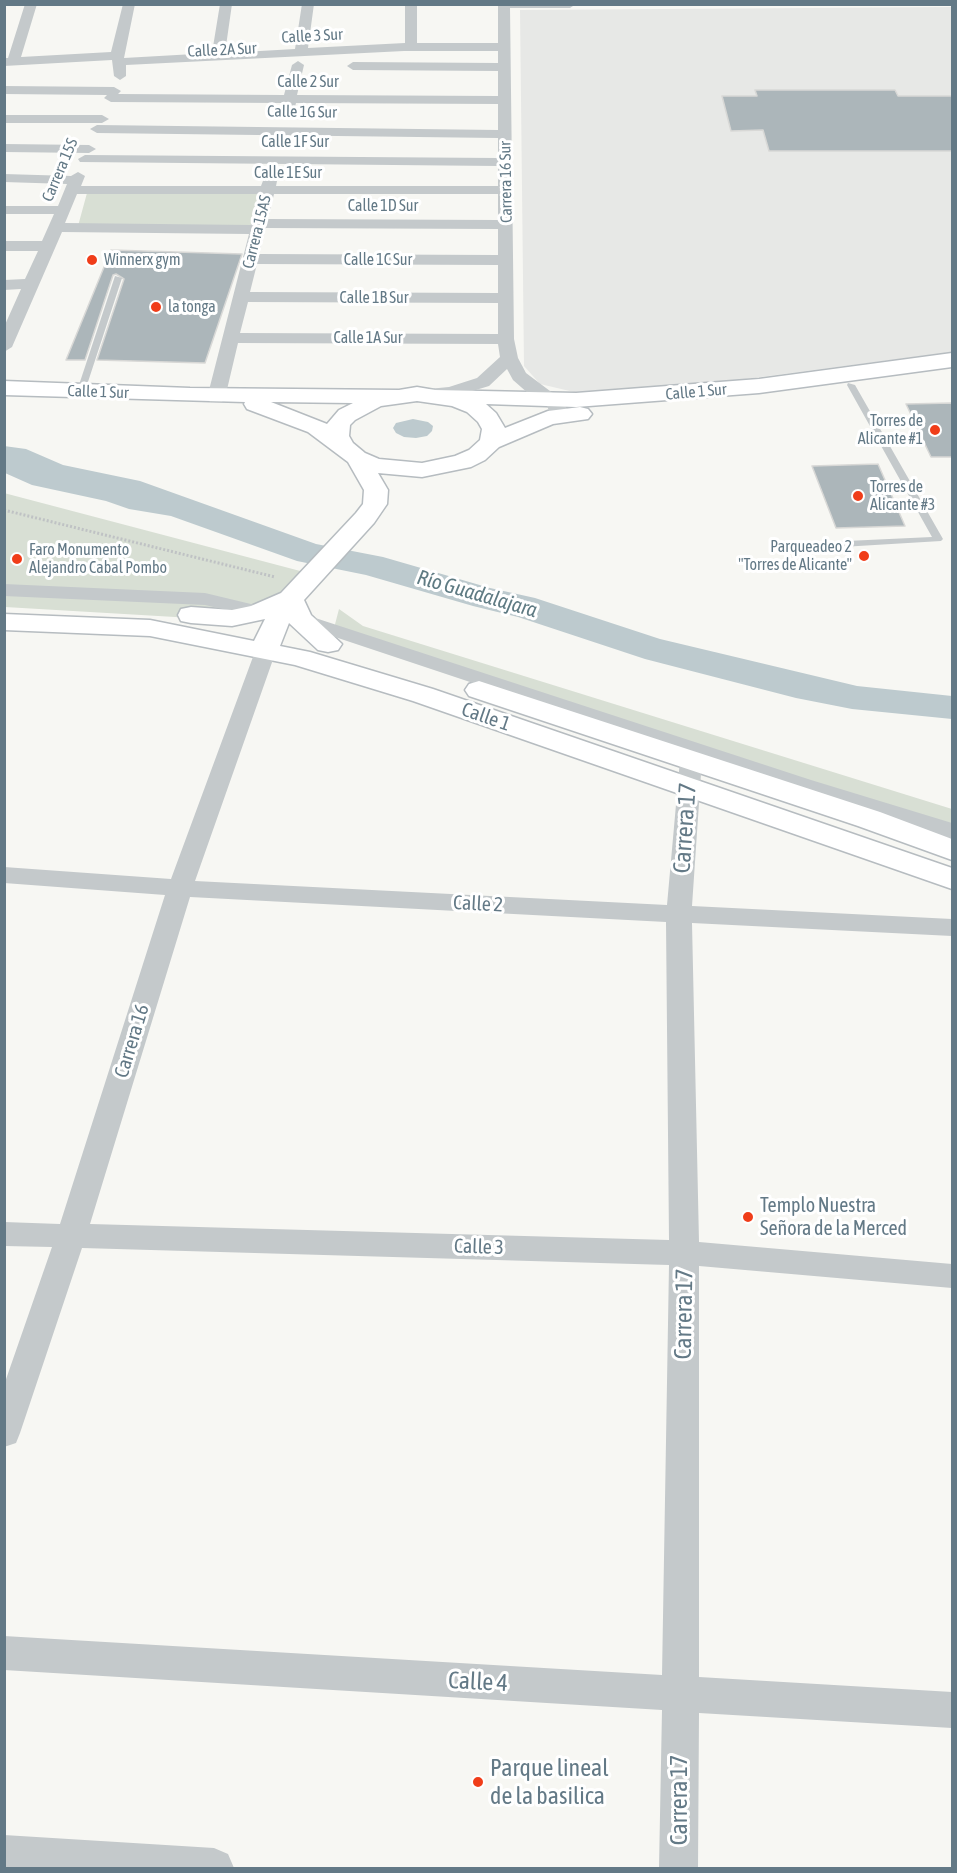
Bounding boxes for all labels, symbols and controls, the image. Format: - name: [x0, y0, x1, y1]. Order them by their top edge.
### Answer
- street label: Calle 3 Sur: [281, 25, 343, 47]
- street label: Calle 2A Sur: [187, 39, 257, 61]
- street label: Calle 2 Sur: [277, 72, 339, 92]
- street label: Calle 1G Sur: [267, 102, 337, 122]
- street label: Calle 1F Sur: [261, 132, 329, 152]
- street label: Carrera 15S: [38, 135, 82, 205]
- street label: Carrera 16 Sur: [496, 141, 516, 223]
- street label: Calle 1E Sur: [254, 163, 322, 183]
- street label: Carrera 15AS: [239, 193, 275, 271]
- street label: Calle 1D Sur: [348, 196, 418, 216]
- place label: Winnerx gym: [104, 250, 180, 270]
- street label: Calle 1C Sur: [344, 250, 412, 270]
- marker: Winnerx gym: [85, 253, 99, 267]
- street label: Calle 1B Sur: [340, 288, 408, 308]
- place label: la tonga: [168, 297, 216, 317]
- marker: la tonga: [149, 300, 163, 314]
- street label: Calle 1A Sur: [333, 328, 403, 348]
- street label: Calle 1 Sur: [665, 380, 727, 404]
- street label: Calle 1 Sur: [67, 381, 129, 403]
- place label: Torres de Alicante #1: [858, 411, 923, 449]
- marker: Torres de Alicante #1: [928, 423, 942, 437]
- place label: Torres de Alicante #3: [870, 477, 935, 515]
- marker: Torres de Alicante #3: [851, 489, 865, 503]
- place label: Parqueadeo 2 "Torres de Alicante": [738, 537, 852, 575]
- place label: Faro Monumento Alejandro Cabal Pombo: [29, 540, 167, 578]
- marker: Parqueadeo 2 "Torres de Alicante": [857, 549, 871, 563]
- marker: Faro Monumento Alejandro Cabal Pombo: [10, 552, 24, 566]
- water label: Río Guadalajara: [414, 565, 540, 623]
- street label: Calle 1: [458, 698, 514, 736]
- street label: Carrera 17: [667, 782, 703, 874]
- street label: Calle 2: [452, 891, 504, 917]
- street label: Carrera 16: [109, 1001, 155, 1081]
- place label: Templo Nuestra Señora de la Merced: [760, 1194, 907, 1241]
- marker: Templo Nuestra Señora de la Merced: [741, 1210, 755, 1224]
- street label: Calle 3: [454, 1234, 504, 1260]
- street label: Carrera 17: [669, 1268, 699, 1360]
- street label: Calle 4: [447, 1666, 509, 1698]
- place label: Parque lineal de la basilica: [490, 1754, 609, 1810]
- street label: Carrera 17: [665, 1755, 693, 1845]
- marker: Parque lineal de la basilica: [471, 1775, 485, 1789]

